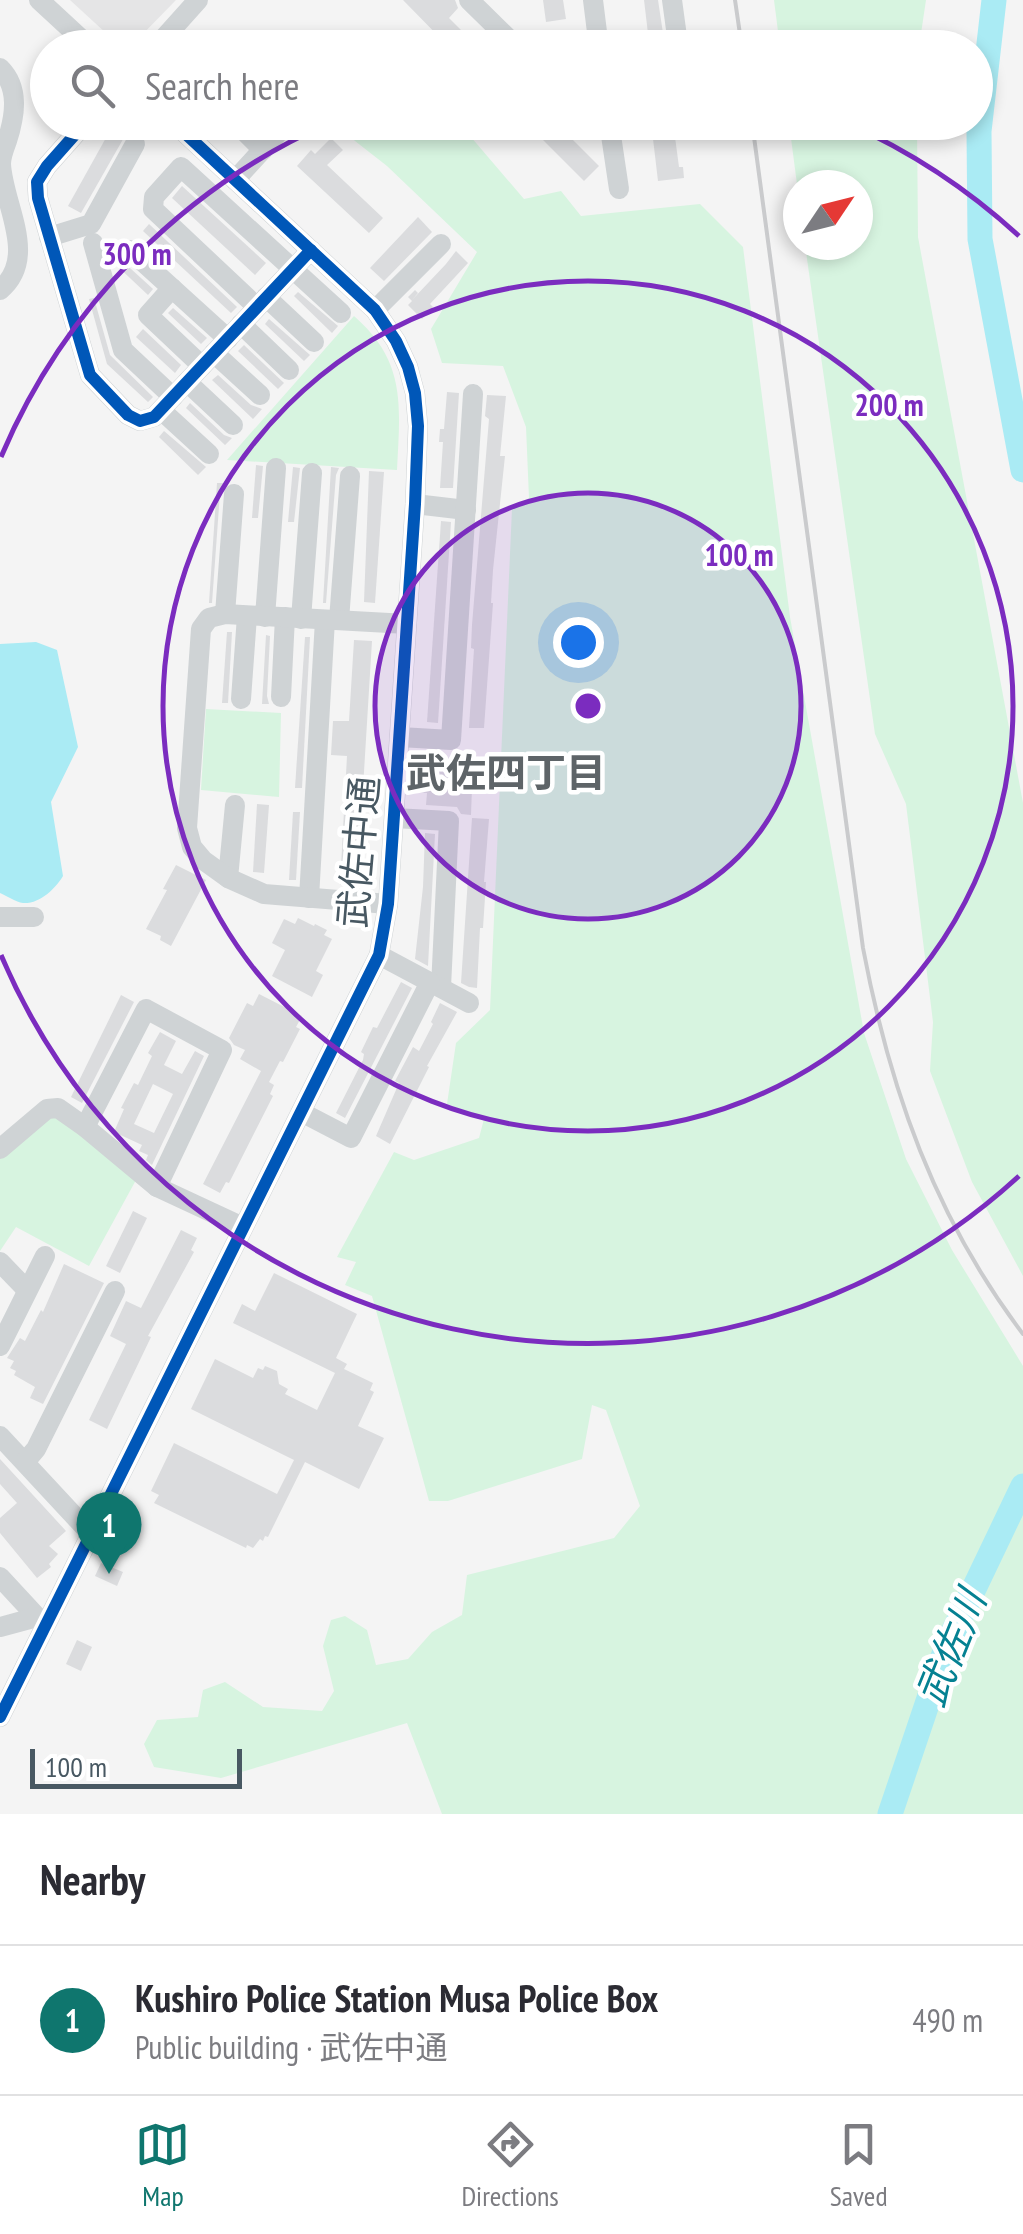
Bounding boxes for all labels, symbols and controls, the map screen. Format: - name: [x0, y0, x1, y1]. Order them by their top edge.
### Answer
- search box: [30, 30, 993, 140]
- icon: search: [65, 58, 120, 113]
- text: Search here: [145, 61, 299, 110]
- north arrow: [783, 170, 873, 260]
- text: 300 m: [102, 234, 172, 273]
- text: 200 m: [854, 385, 924, 424]
- text: 100 m: [704, 535, 774, 574]
- your location: [553, 617, 604, 668]
- centre of rings: [570, 688, 606, 724]
- district label: 武佐四丁目: [406, 746, 606, 798]
- street label: 武佐中通: [326, 774, 389, 930]
- pin: 1: [76, 1492, 142, 1574]
- water label: 武佐川: [903, 1579, 998, 1713]
- scale bar: [30, 1744, 242, 1788]
- text: 100 m: [45, 1748, 107, 1785]
- text: Nearby: [40, 1852, 145, 1907]
- text: Kushiro Police Station Musa Police Box: [135, 1973, 658, 2022]
- text: 1: [65, 1999, 80, 2041]
- text: 490 m: [912, 1999, 983, 2041]
- text: Public building · 武佐中通: [135, 2026, 448, 2068]
- tab: Map: [135, 2117, 190, 2214]
- tab: Directions: [461, 2117, 559, 2214]
- tab: Saved: [830, 2117, 888, 2214]

